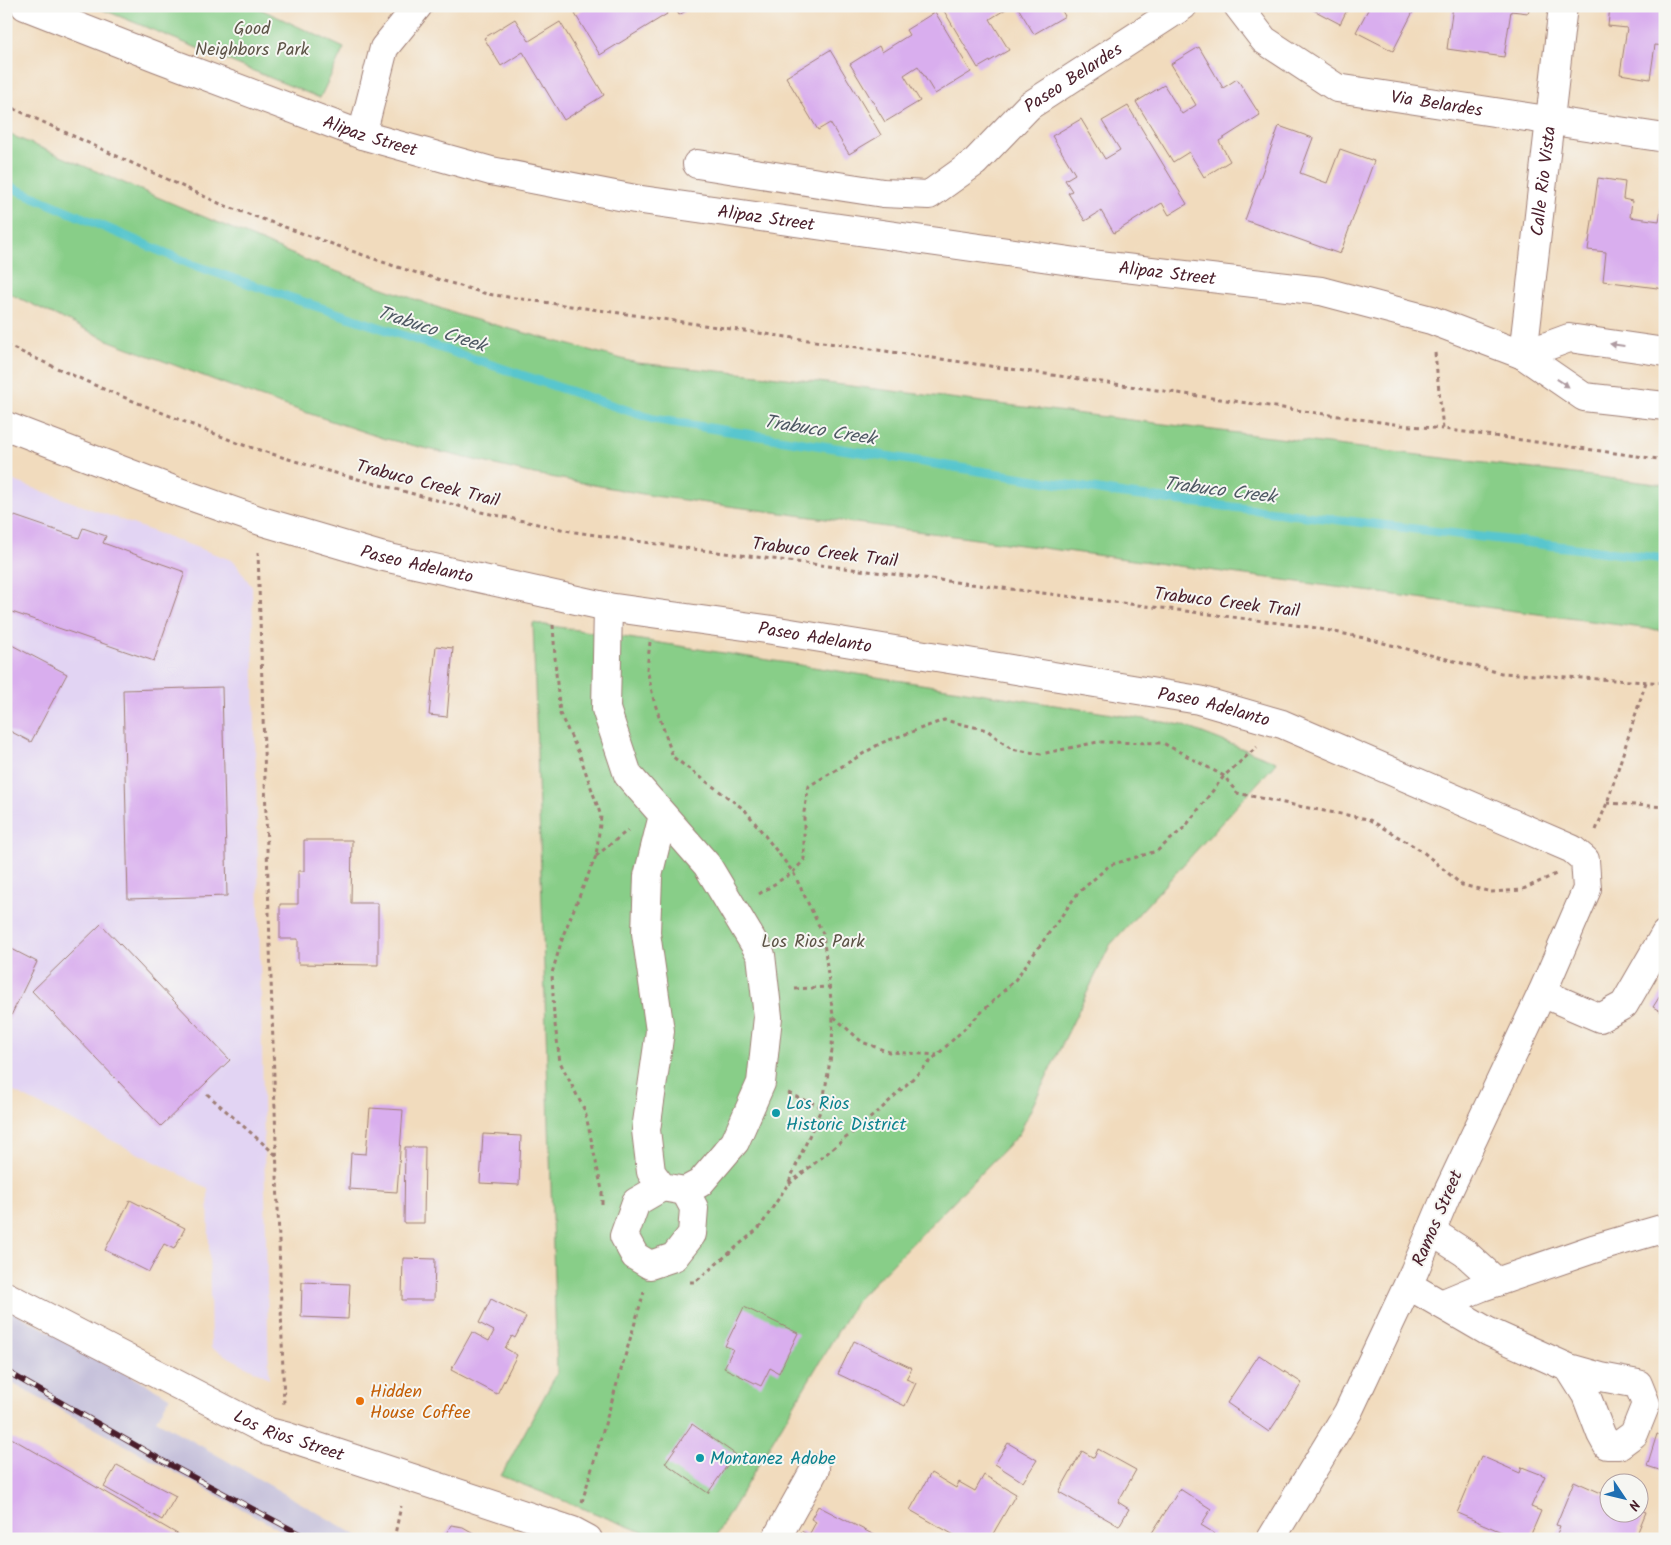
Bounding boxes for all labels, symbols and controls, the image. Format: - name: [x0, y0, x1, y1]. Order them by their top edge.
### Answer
- park label: Good Neighbors Park: [195, 15, 309, 65]
- street label: Paseo Belardes: [1019, 36, 1129, 122]
- street label: Via Belardes: [1388, 83, 1485, 126]
- street label: Alipaz Street: [318, 108, 421, 166]
- street label: Calle Rio Vista: [1524, 125, 1565, 238]
- street label: Alipaz Street: [716, 198, 817, 241]
- street label: Alipaz Street: [1117, 254, 1218, 295]
- water label: Trabuco Creek: [373, 298, 493, 363]
- one-way arrow: [1608, 340, 1624, 348]
- one-way arrow: [1557, 378, 1570, 388]
- water label: Trabuco Creek: [762, 407, 881, 455]
- street label: Trabuco Creek Trail: [353, 453, 503, 516]
- water label: Trabuco Creek: [1162, 469, 1281, 513]
- street label: Trabuco Creek Trail: [750, 530, 900, 577]
- street label: Paseo Adelanto: [357, 538, 476, 592]
- street label: Trabuco Creek Trail: [1152, 580, 1302, 627]
- street label: Paseo Adelanto: [756, 615, 874, 662]
- street label: Paseo Adelanto: [1155, 680, 1273, 736]
- park label: Los Rios Park: [761, 928, 865, 957]
- place label: Los Rios Historic District: [786, 1090, 907, 1140]
- marker: Los Rios Historic District: [770, 1107, 782, 1119]
- street label: Ramos Street: [1405, 1165, 1472, 1271]
- place label: Hidden House Coffee: [370, 1378, 471, 1428]
- marker: Hidden House Coffee: [354, 1395, 366, 1407]
- street label: Los Rios Street: [228, 1403, 349, 1471]
- place label: Montanez Adobe: [710, 1445, 836, 1474]
- marker: Montanez Adobe: [694, 1452, 706, 1464]
- north arrow: [1598, 1472, 1648, 1522]
- text: N: [1622, 1495, 1645, 1515]

